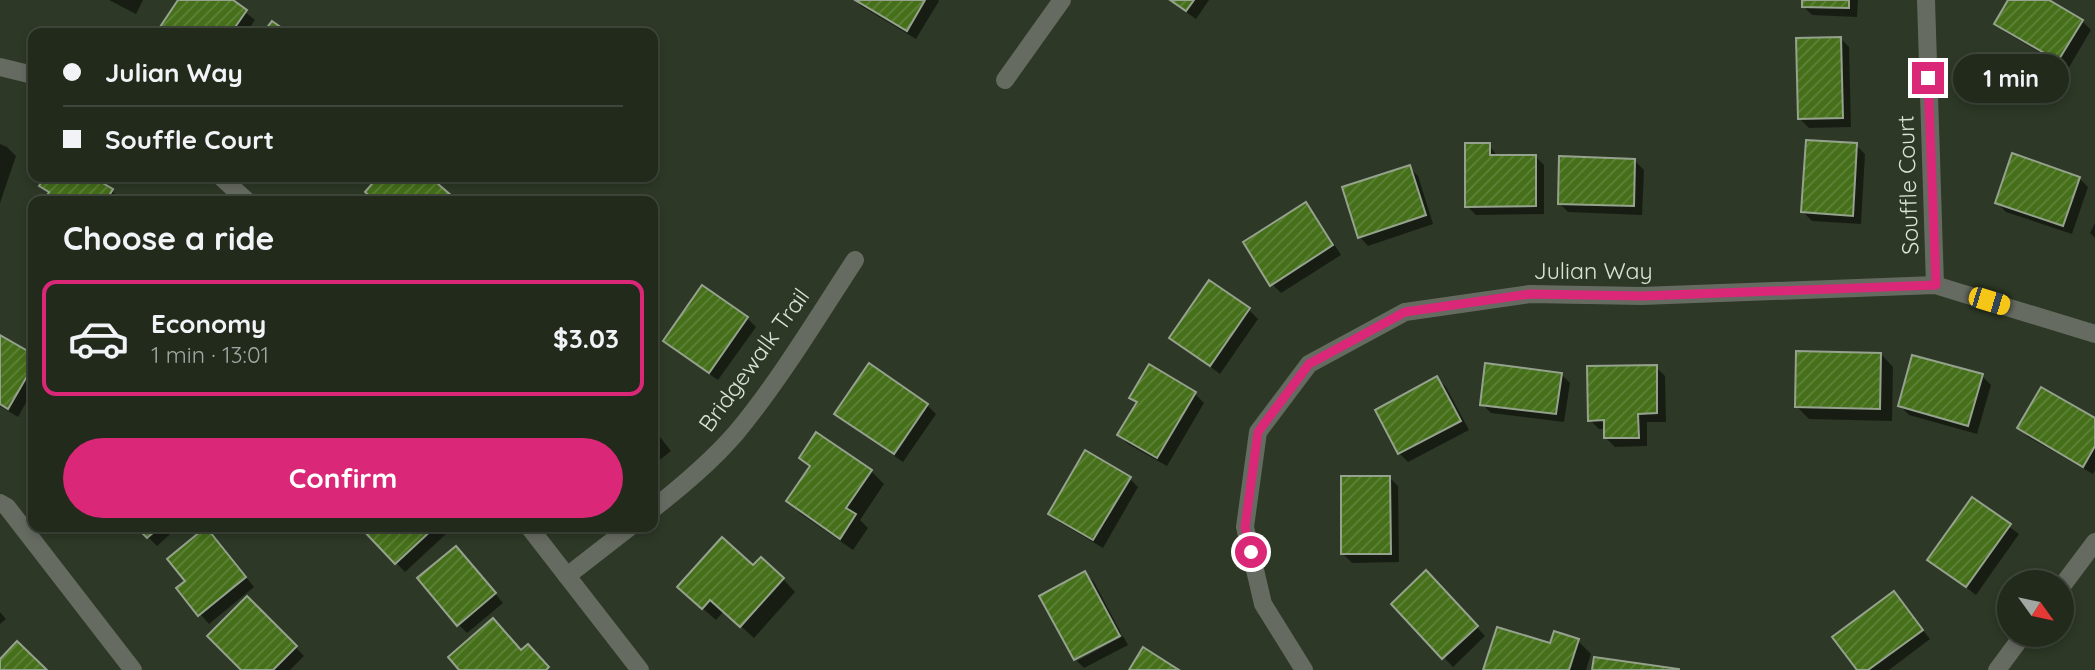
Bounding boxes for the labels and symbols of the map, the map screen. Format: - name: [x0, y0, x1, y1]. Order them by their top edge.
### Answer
- callout: 1 min: [1952, 54, 2068, 102]
- route end: [1912, 62, 1944, 94]
- street label: Souffle Court: [1891, 115, 1924, 255]
- street label: Julian Way: [1534, 256, 1652, 285]
- street label: Bridgewalk Trail: [692, 282, 815, 437]
- car: [1966, 285, 2013, 317]
- route start: [1235, 536, 1267, 568]
- north arrow: [1997, 570, 2074, 648]

